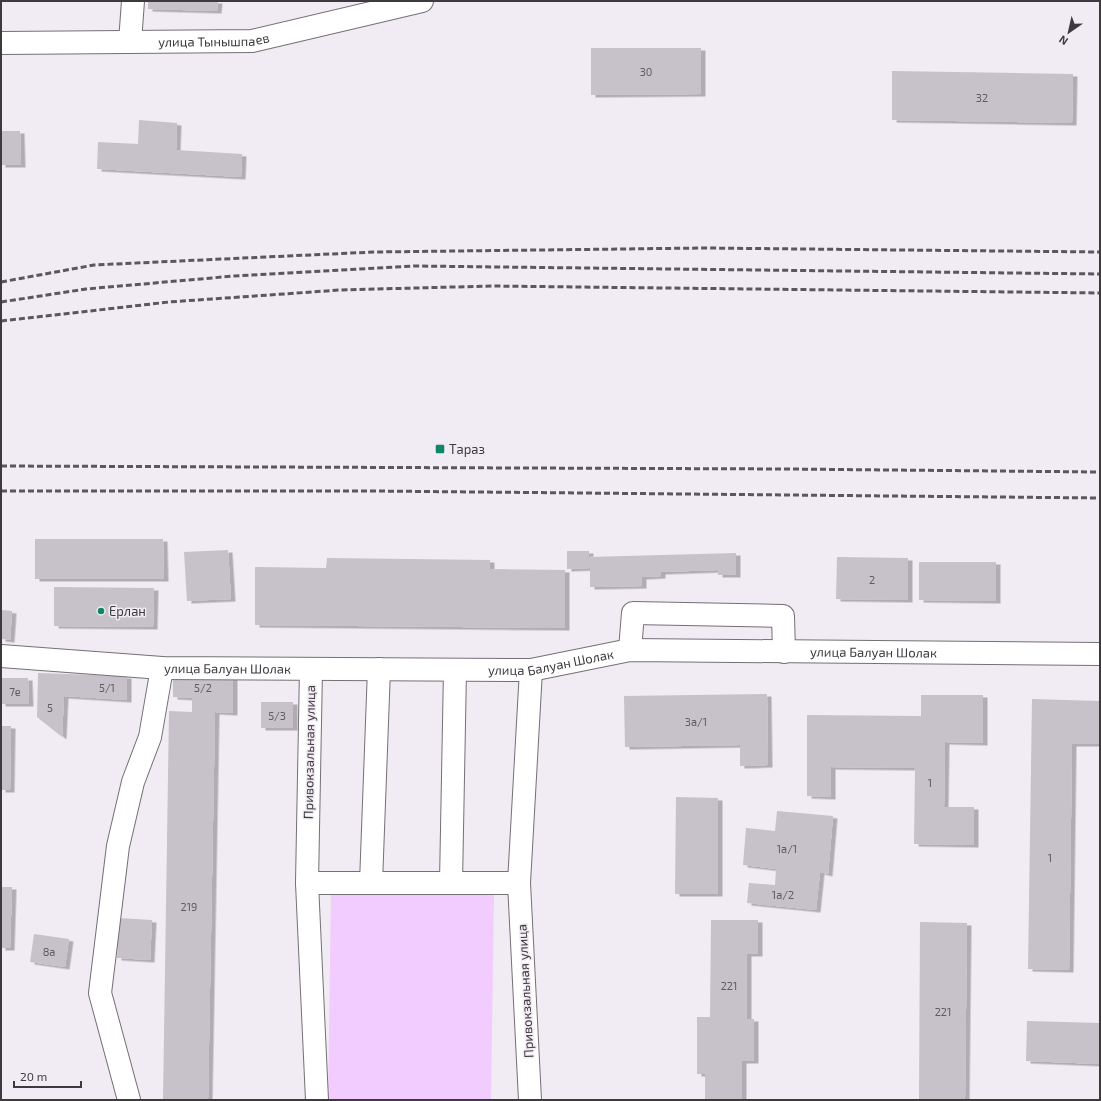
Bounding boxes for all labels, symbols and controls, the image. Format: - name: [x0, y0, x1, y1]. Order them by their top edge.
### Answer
- north arrow: [1049, 12, 1089, 52]
- street label: улица Тынышпаев: [158, 29, 271, 50]
- text: N: [1056, 33, 1070, 48]
- house number: 30: [640, 65, 652, 78]
- house number: 32: [976, 91, 988, 104]
- place label: Тараз: [449, 441, 485, 457]
- marker: Тараз: [434, 443, 446, 455]
- house number: 2: [869, 573, 875, 586]
- place label: Ерлан: [109, 603, 146, 619]
- marker: Ерлан: [96, 606, 106, 616]
- street label: улица Балуан Шолак: [810, 644, 937, 661]
- street label: улица Балуан Шолак: [488, 646, 615, 679]
- street label: улица Балуан Шолак: [164, 660, 291, 677]
- house number: 5/1: [99, 681, 115, 694]
- house number: 5/2: [194, 681, 212, 694]
- house number: 7е: [9, 685, 21, 698]
- street label: Привокзальная улица: [300, 685, 318, 819]
- house number: 5: [47, 701, 53, 714]
- house number: 5/3: [268, 709, 286, 722]
- house number: 3а/1: [685, 715, 707, 728]
- house number: 1: [928, 776, 932, 789]
- house number: 1а/1: [777, 842, 797, 855]
- house number: 1: [1048, 851, 1052, 864]
- house number: 1а/2: [772, 888, 794, 901]
- house number: 219: [181, 900, 197, 913]
- street label: Привокзальная улица: [514, 924, 536, 1058]
- house number: 8а: [43, 945, 55, 958]
- house number: 221: [721, 979, 737, 992]
- house number: 221: [935, 1005, 951, 1018]
- scale bar: [14, 1063, 81, 1089]
- text: 20 m: [20, 1069, 47, 1083]

